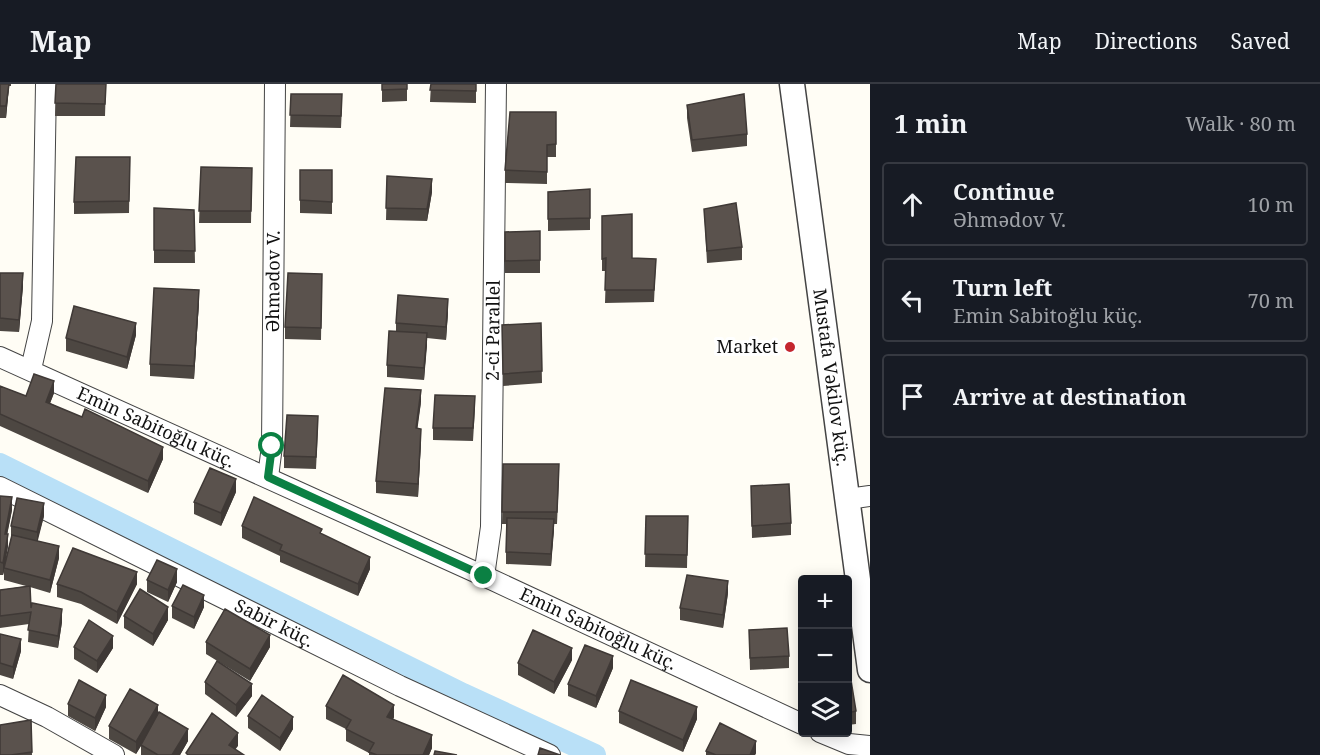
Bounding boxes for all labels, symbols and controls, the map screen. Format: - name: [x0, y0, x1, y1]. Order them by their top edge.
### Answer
- text: Map: [30, 22, 92, 60]
- text: Map: [1017, 27, 1062, 55]
- text: Directions: [1095, 27, 1197, 55]
- text: Saved: [1230, 27, 1290, 55]
- text: 1 min: [894, 105, 968, 141]
- text: Walk · 80 m: [1185, 110, 1296, 137]
- text: Continue: [953, 176, 1055, 206]
- icon: ahead: [896, 188, 929, 221]
- text: 10 m: [1248, 191, 1294, 218]
- text: Əhmədov V.: [953, 206, 1066, 233]
- street label: Əhmədov V.: [260, 230, 285, 332]
- text: Turn left: [953, 272, 1052, 302]
- street label: 2-ci Parallel: [480, 280, 505, 381]
- icon: left: [896, 284, 929, 317]
- street label: Mustafa Vəkilov küç.: [808, 287, 856, 468]
- text: 70 m: [1248, 287, 1294, 314]
- text: Emin Sabitoğlu küç.: [953, 302, 1142, 329]
- place label: Market: [716, 334, 778, 358]
- marker: Market: [783, 340, 797, 354]
- street label: Emin Sabitoğlu küç.: [74, 380, 239, 473]
- icon: arrive: [896, 380, 929, 413]
- text: Arrive at destination: [953, 381, 1187, 411]
- route start: [258, 432, 284, 458]
- route end: [470, 562, 496, 588]
- map controls: [798, 575, 852, 737]
- button: +: [798, 575, 852, 629]
- street label: Emin Sabitoğlu küç.: [516, 581, 681, 675]
- street label: Sabir küç.: [231, 593, 318, 652]
- button: −: [798, 629, 852, 683]
- button: layers: [798, 683, 852, 737]

